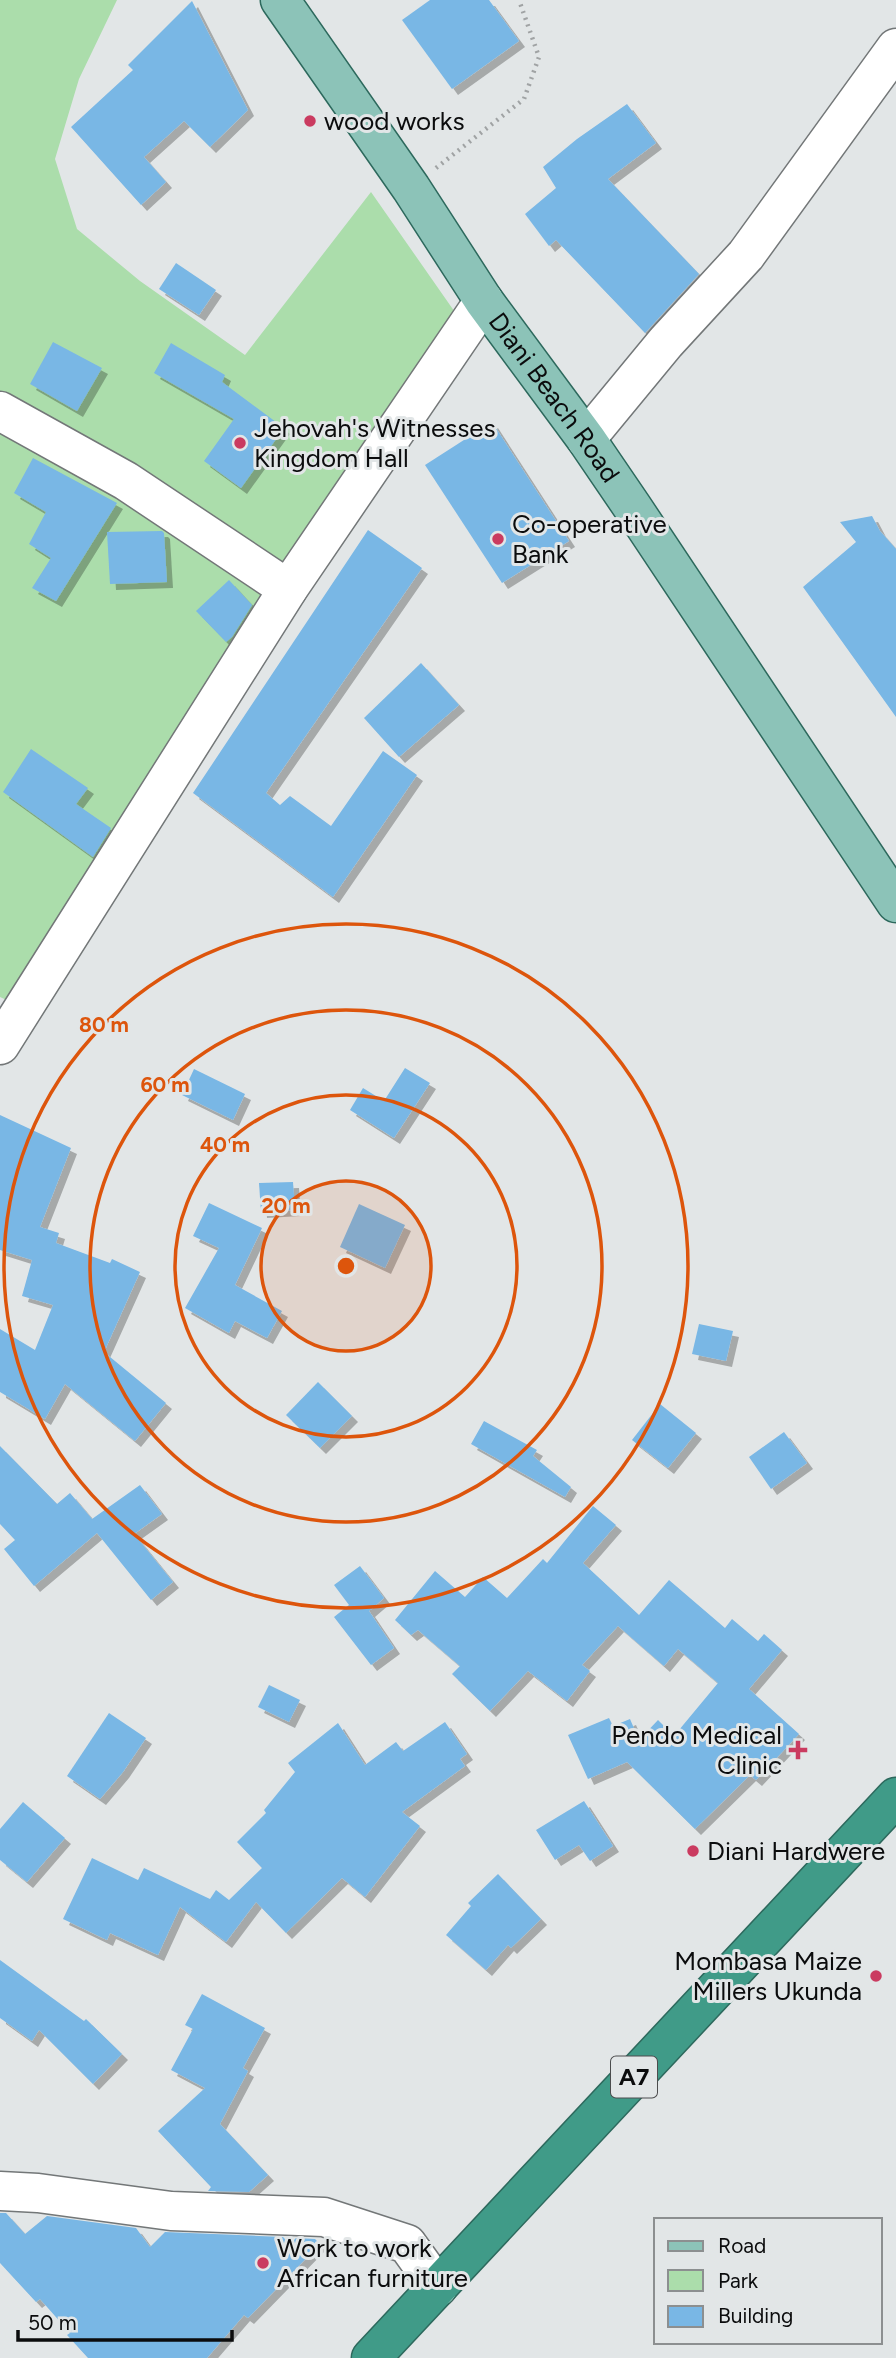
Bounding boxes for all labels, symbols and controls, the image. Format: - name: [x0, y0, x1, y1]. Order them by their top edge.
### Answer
- place label: wood works: [324, 105, 465, 137]
- marker: wood works: [302, 113, 318, 129]
- street label: Diani Beach Road: [482, 306, 627, 488]
- place label: Jehovah's Witnesses Kingdom Hall: [254, 412, 496, 474]
- marker: Jehovah's Witnesses Kingdom Hall: [232, 435, 248, 451]
- place label: Co-operative Bank: [512, 508, 667, 570]
- marker: Co-operative Bank: [490, 531, 506, 547]
- text: 80 m: [79, 1012, 129, 1037]
- text: 60 m: [140, 1072, 190, 1097]
- text: 40 m: [200, 1132, 250, 1157]
- text: 20 m: [261, 1193, 311, 1218]
- centre of rings: [334, 1254, 358, 1278]
- place label: Pendo Medical Clinic: [611, 1719, 782, 1781]
- marker: Pendo Medical Clinic: [788, 1740, 808, 1760]
- place label: Diani Hardwere: [707, 1835, 885, 1867]
- marker: Diani Hardwere: [685, 1843, 701, 1859]
- place label: Mombasa Maize Millers Ukunda: [674, 1945, 862, 2007]
- marker: Mombasa Maize Millers Ukunda: [868, 1968, 884, 1984]
- road number: A7: [611, 2056, 657, 2098]
- legend: [654, 2218, 882, 2344]
- place label: Work to work African furniture: [277, 2232, 468, 2294]
- text: Road: [718, 2233, 766, 2258]
- marker: Work to work African furniture: [255, 2255, 271, 2271]
- text: Park: [718, 2268, 759, 2293]
- scale bar: [18, 2298, 231, 2342]
- text: Building: [718, 2303, 793, 2328]
- text: 50 m: [28, 2310, 77, 2335]

